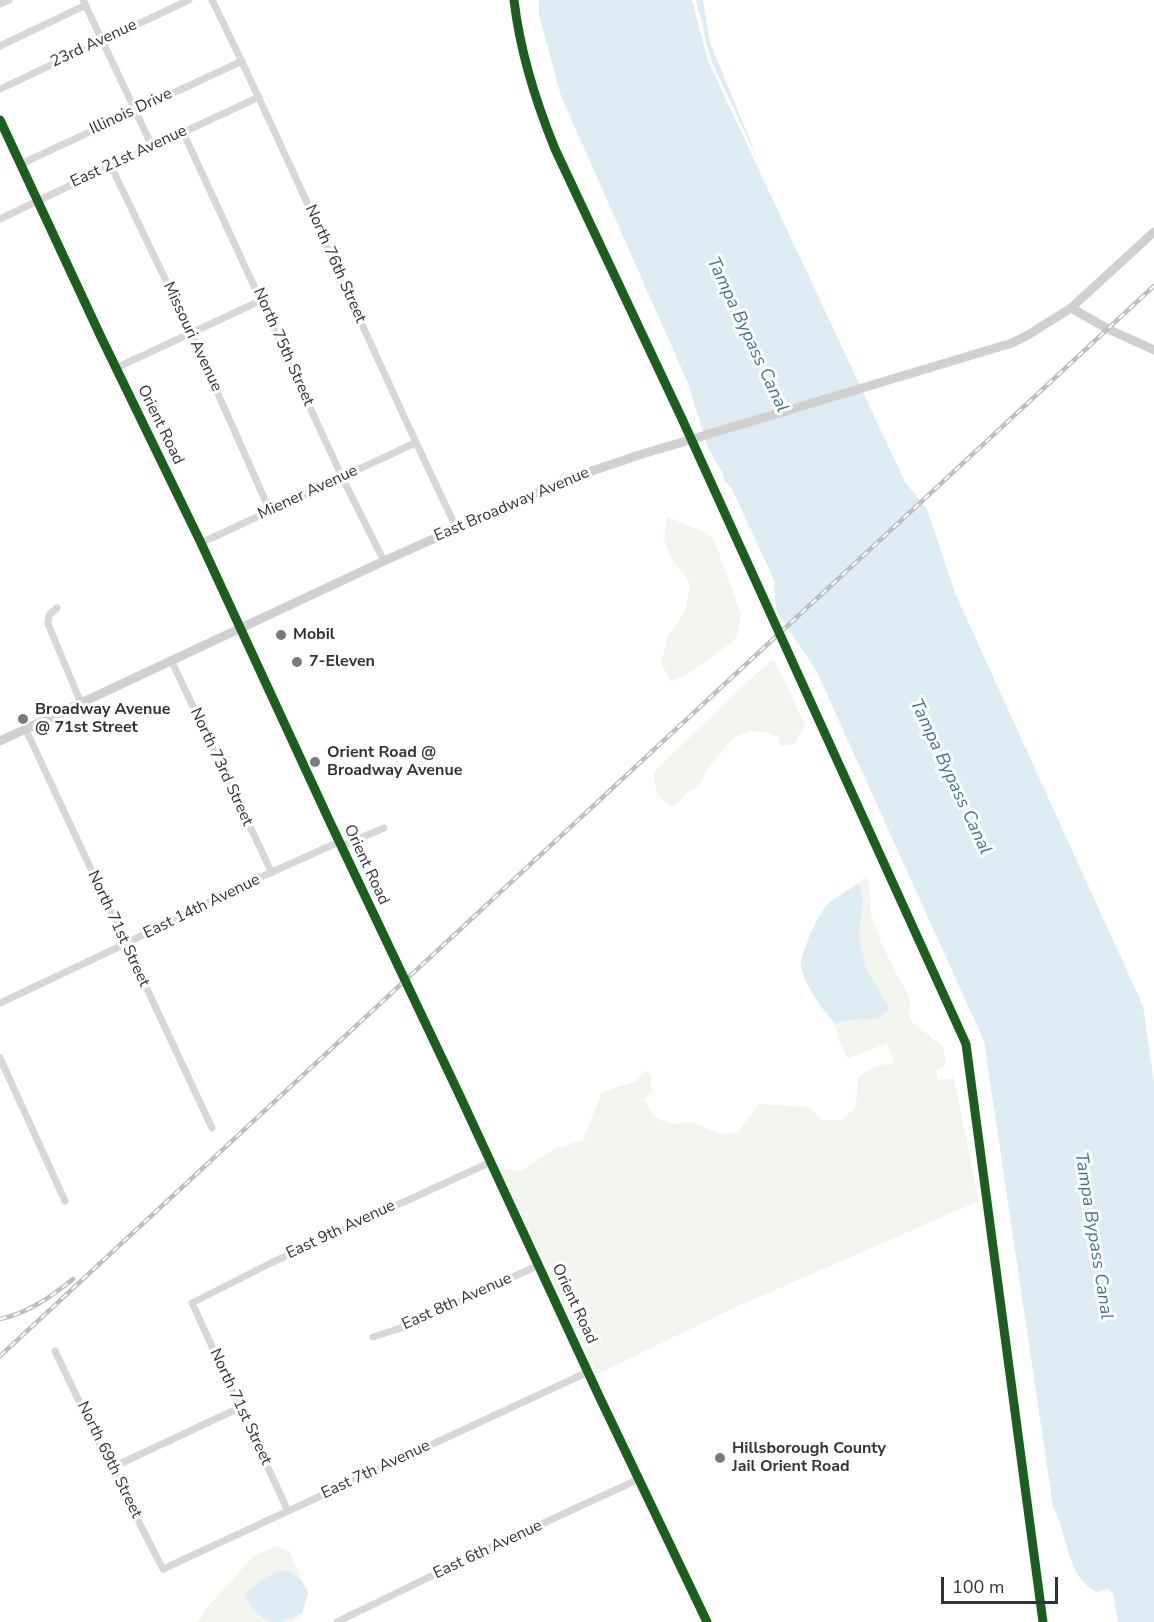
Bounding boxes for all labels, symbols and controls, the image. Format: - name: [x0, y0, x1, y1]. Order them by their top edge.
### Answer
- street label: 23rd Avenue: [48, 16, 140, 72]
- street label: Illinois Drive: [87, 85, 175, 139]
- street label: East 21st Avenue: [68, 122, 190, 192]
- street label: North 76th Street: [300, 202, 370, 326]
- water label: Tampa Bypass Canal: [702, 254, 792, 416]
- street label: Missouri Avenue: [158, 279, 226, 395]
- street label: North 75th Street: [248, 285, 318, 409]
- street label: Orient Road: [132, 382, 188, 468]
- street label: Miener Avenue: [255, 462, 361, 524]
- street label: East Broadway Avenue: [432, 464, 592, 546]
- place label: Mobil: [293, 625, 335, 645]
- marker: Mobil: [274, 628, 288, 642]
- place label: 7-Eleven: [309, 652, 375, 672]
- marker: 7-Eleven: [290, 655, 304, 669]
- water label: Tampa Bypass Canal: [905, 696, 995, 858]
- place label: Broadway Avenue @ 71st Street: [35, 700, 170, 738]
- street label: North 73rd Street: [185, 705, 257, 829]
- marker: Broadway Avenue @ 71st Street: [16, 712, 30, 726]
- place label: Orient Road @ Broadway Avenue: [327, 743, 462, 781]
- marker: Orient Road @ Broadway Avenue: [308, 755, 322, 769]
- street label: Orient Road: [339, 822, 393, 908]
- street label: North 71st Street: [83, 868, 153, 990]
- street label: East 14th Avenue: [141, 870, 263, 944]
- water label: Tampa Bypass Canal: [1069, 1151, 1117, 1321]
- street label: East 9th Avenue: [284, 1196, 398, 1264]
- street label: Orient Road: [547, 1261, 601, 1347]
- street label: East 8th Avenue: [399, 1269, 515, 1335]
- street label: North 71st Street: [205, 1346, 275, 1468]
- street label: North 69th Street: [72, 1399, 146, 1521]
- street label: East 7th Avenue: [319, 1436, 433, 1504]
- place label: Hillsborough County Jail Orient Road: [732, 1439, 886, 1477]
- marker: Hillsborough County Jail Orient Road: [713, 1451, 727, 1465]
- street label: East 6th Avenue: [431, 1516, 545, 1584]
- scale bar: [944, 1565, 1061, 1603]
- text: 100 m: [952, 1575, 1004, 1599]

